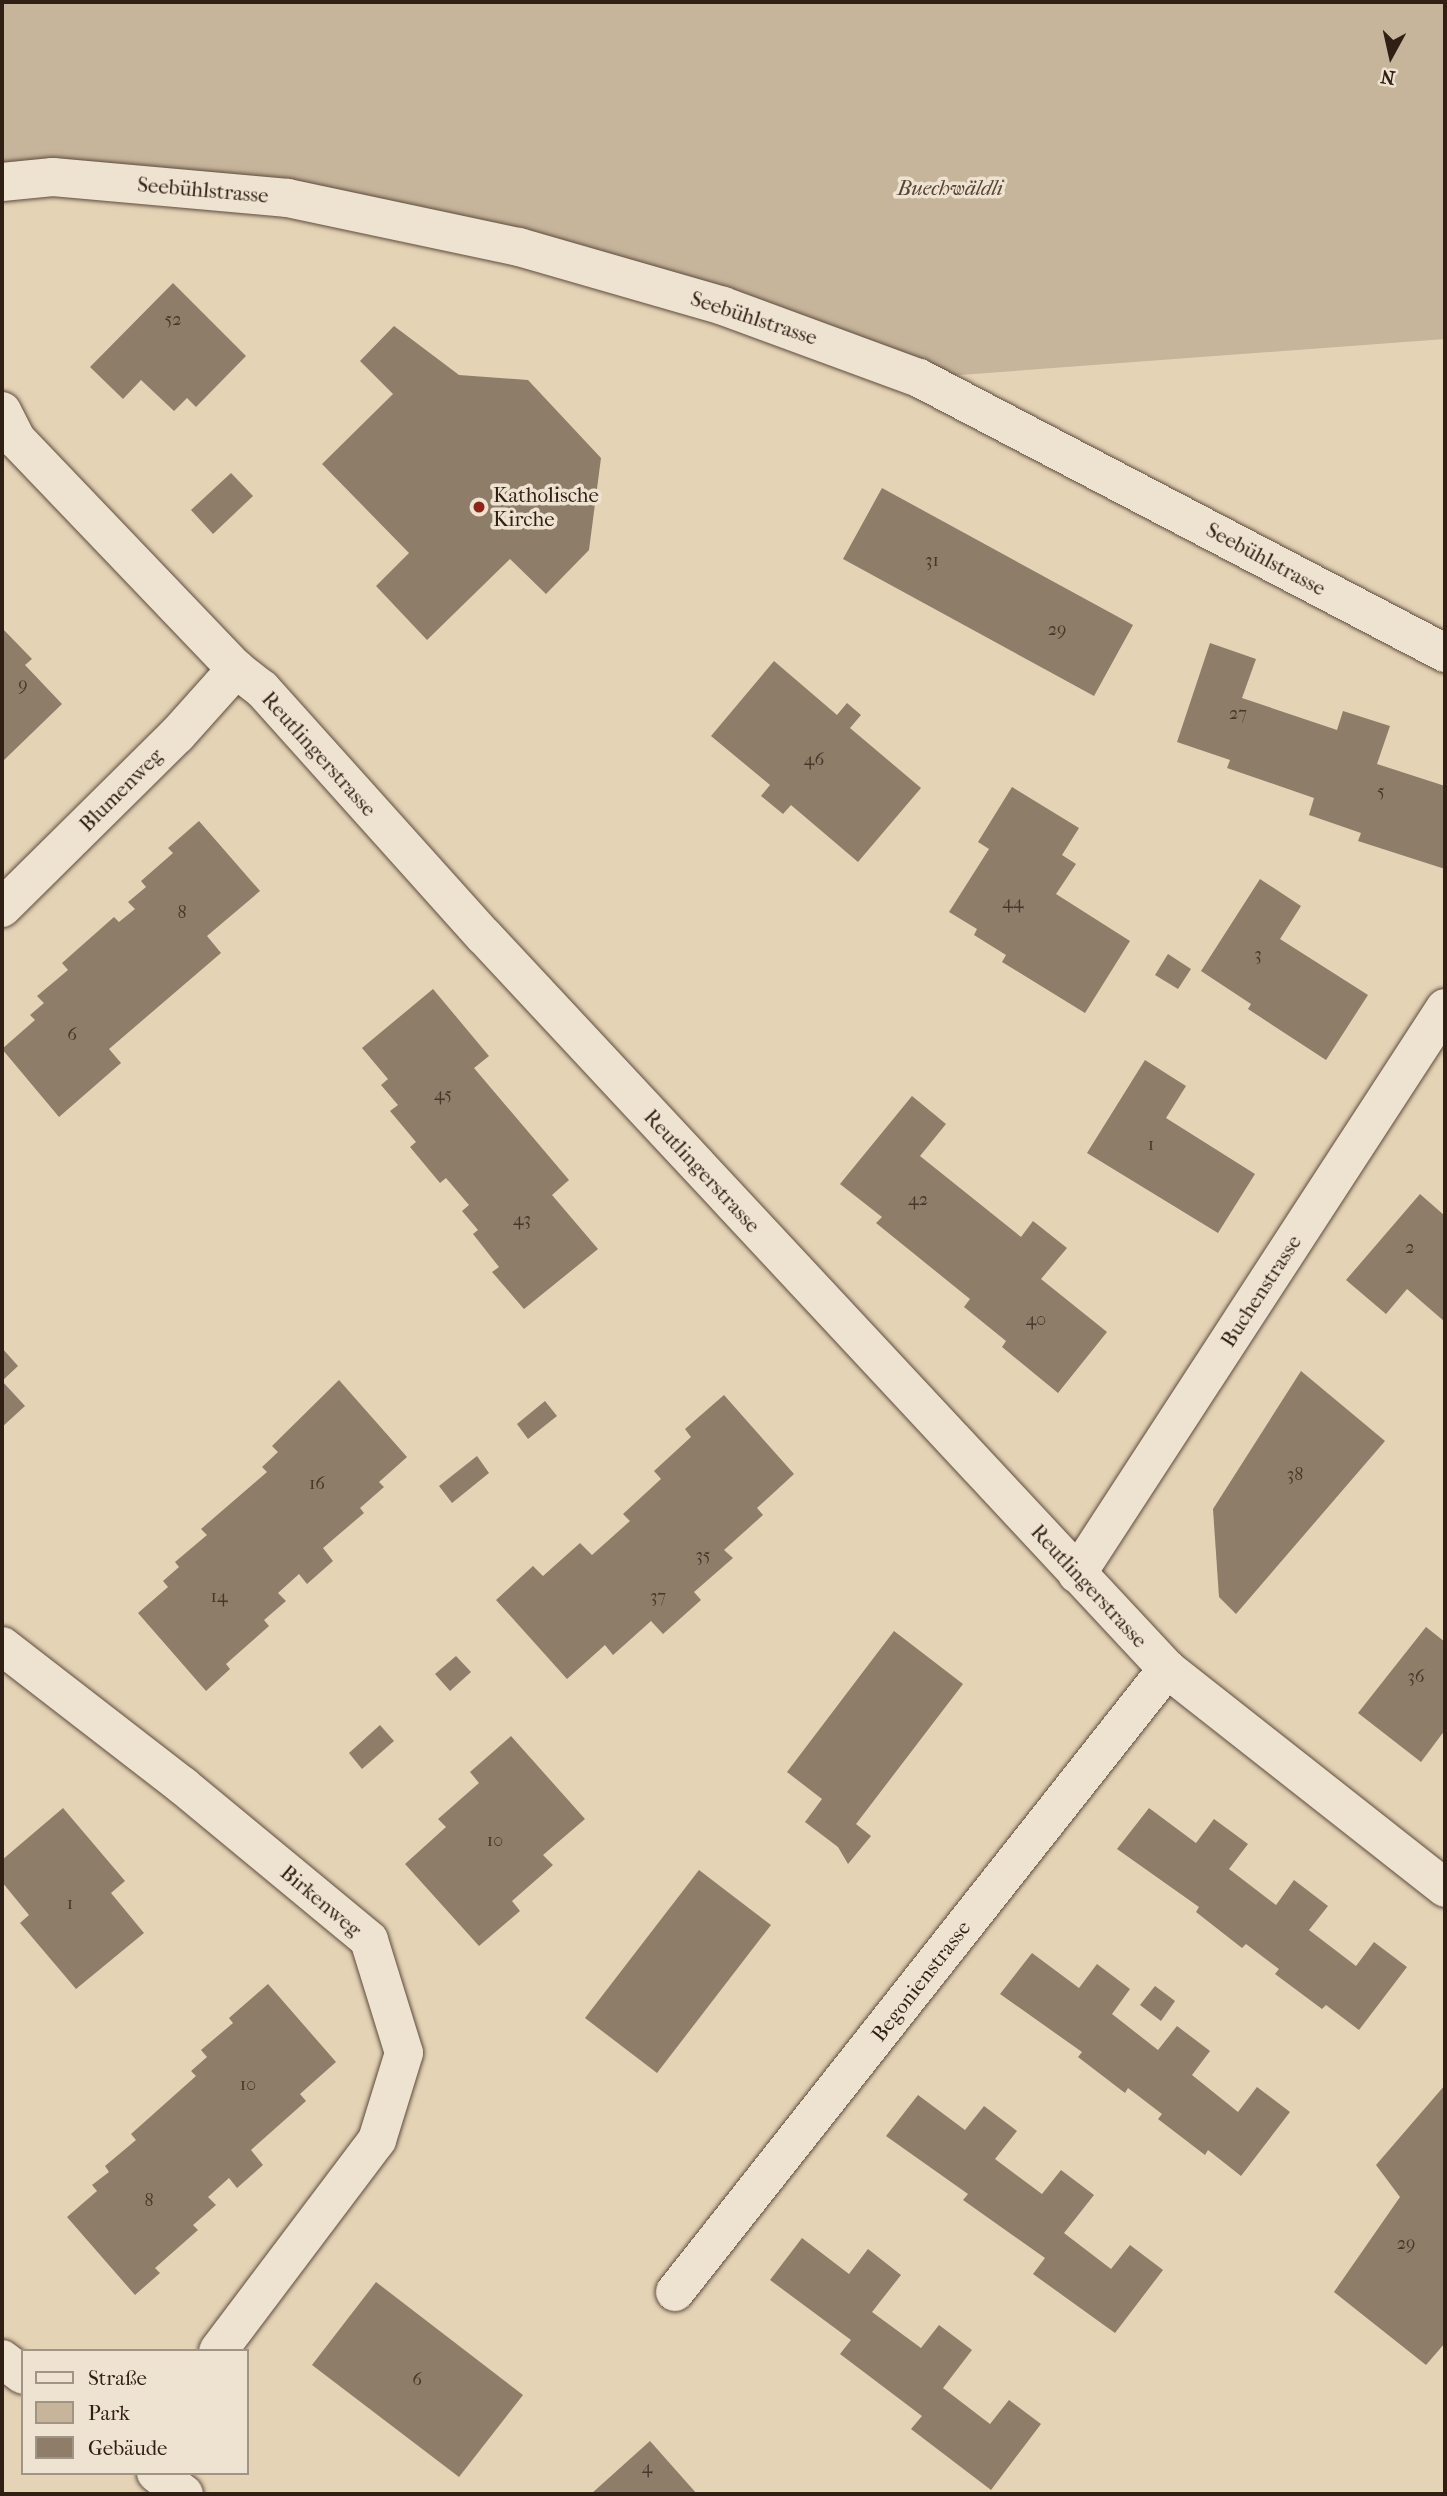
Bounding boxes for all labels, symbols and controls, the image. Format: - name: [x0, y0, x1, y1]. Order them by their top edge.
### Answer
- north arrow: [1356, 21, 1426, 91]
- text: N: [1379, 65, 1397, 89]
- street label: Seebühlstrasse: [136, 172, 270, 208]
- park label: Buechwäldli: [897, 175, 1003, 201]
- street label: Seebühlstrasse: [687, 286, 821, 350]
- house number: 52: [164, 309, 182, 331]
- place label: Katholische Kirche: [493, 482, 599, 532]
- marker: Katholische Kirche: [471, 499, 487, 515]
- street label: Seebühlstrasse: [1202, 517, 1330, 601]
- house number: 31: [925, 550, 939, 572]
- house number: 29: [1048, 619, 1066, 641]
- house number: 9: [18, 674, 28, 696]
- street label: Reutlingerstrasse: [256, 686, 382, 822]
- house number: 27: [1229, 703, 1247, 725]
- street label: Blumenweg: [74, 743, 168, 837]
- house number: 46: [804, 749, 824, 771]
- house number: 5: [1377, 781, 1385, 803]
- house number: 44: [1002, 892, 1024, 914]
- house number: 8: [177, 902, 187, 924]
- house number: 3: [1254, 944, 1262, 966]
- house number: 6: [67, 1024, 77, 1046]
- house number: 45: [434, 1084, 452, 1106]
- street label: Reutlingerstrasse: [639, 1104, 765, 1238]
- house number: 1: [1148, 1134, 1154, 1156]
- house number: 42: [908, 1189, 928, 1211]
- house number: 43: [513, 1209, 531, 1231]
- street label: Buchenstrasse: [1215, 1230, 1307, 1352]
- house number: 2: [1405, 1237, 1415, 1259]
- house number: 40: [1026, 1309, 1046, 1331]
- house number: 38: [1287, 1464, 1303, 1486]
- house number: 16: [309, 1473, 325, 1495]
- street label: Reutlingerstrasse: [1026, 1519, 1152, 1653]
- house number: 35: [695, 1545, 711, 1567]
- house number: 14: [210, 1586, 228, 1608]
- house number: 37: [650, 1586, 666, 1608]
- house number: 36: [1407, 1666, 1425, 1688]
- house number: 10: [487, 1830, 503, 1852]
- street label: Birkenweg: [275, 1860, 367, 1942]
- house number: 1: [67, 1893, 73, 1915]
- street label: Begonienstrasse: [866, 1916, 976, 2046]
- house number: 10: [240, 2074, 256, 2096]
- house number: 8: [144, 2190, 154, 2212]
- house number: 29: [1397, 2233, 1415, 2255]
- legend: [21, 2349, 248, 2475]
- text: Straße: [88, 2366, 147, 2390]
- house number: 6: [412, 2369, 422, 2391]
- text: Park: [88, 2401, 130, 2425]
- text: Gebäude: [88, 2436, 168, 2460]
- house number: 4: [642, 2457, 652, 2479]

